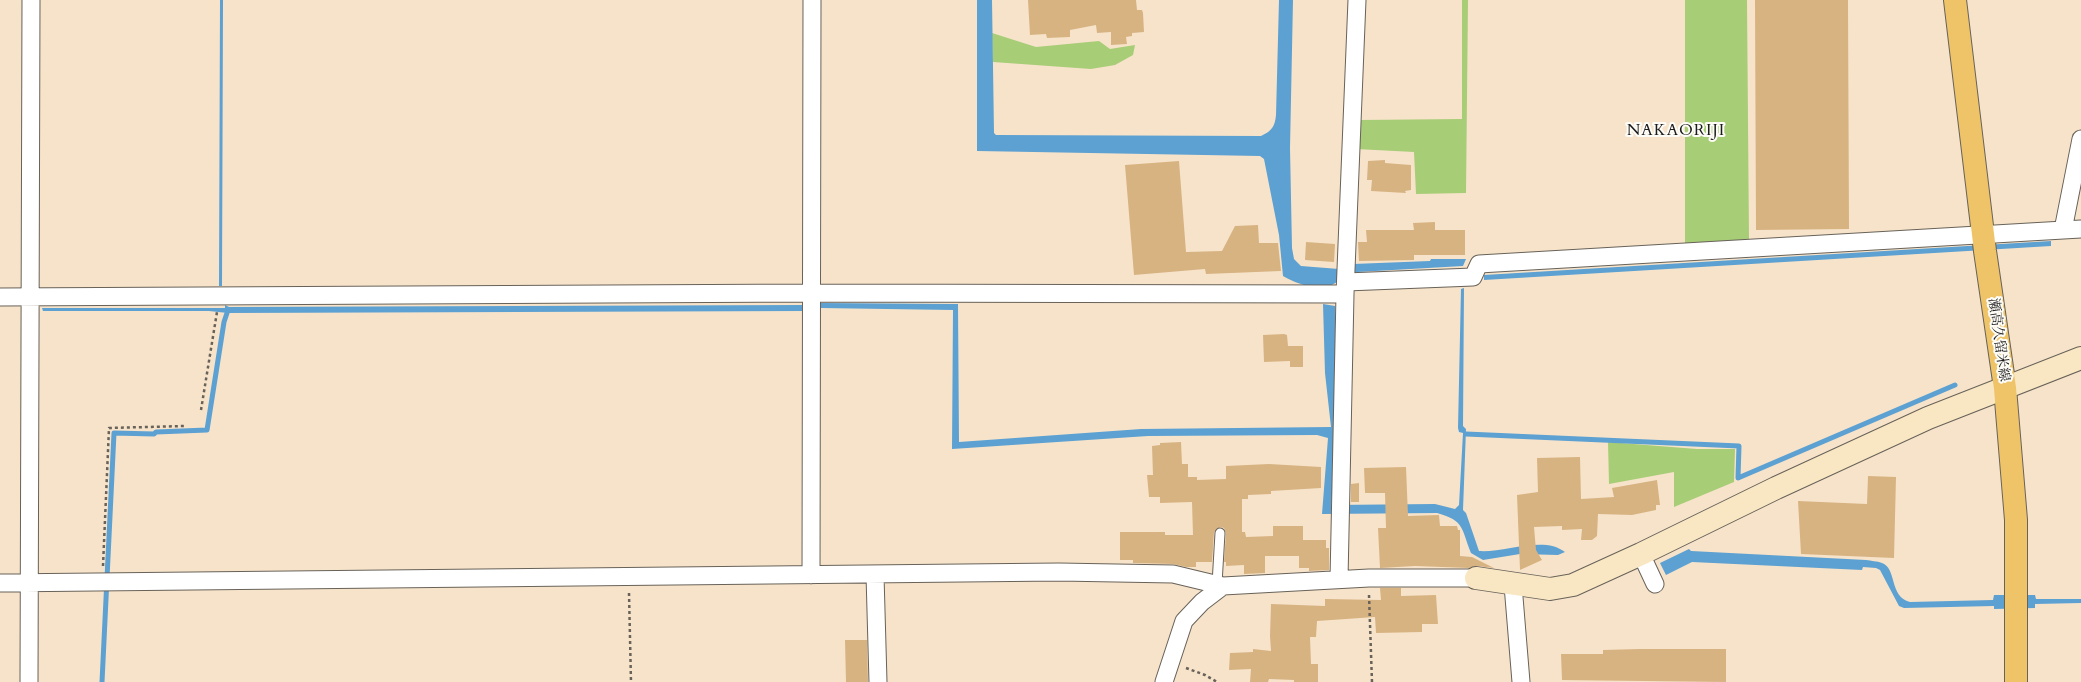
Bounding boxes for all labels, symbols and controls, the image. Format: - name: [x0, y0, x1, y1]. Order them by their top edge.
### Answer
- district label: NAKAORIJI: [1627, 121, 1725, 141]
- street label: 瀬高久留米線: [1984, 297, 2012, 383]

